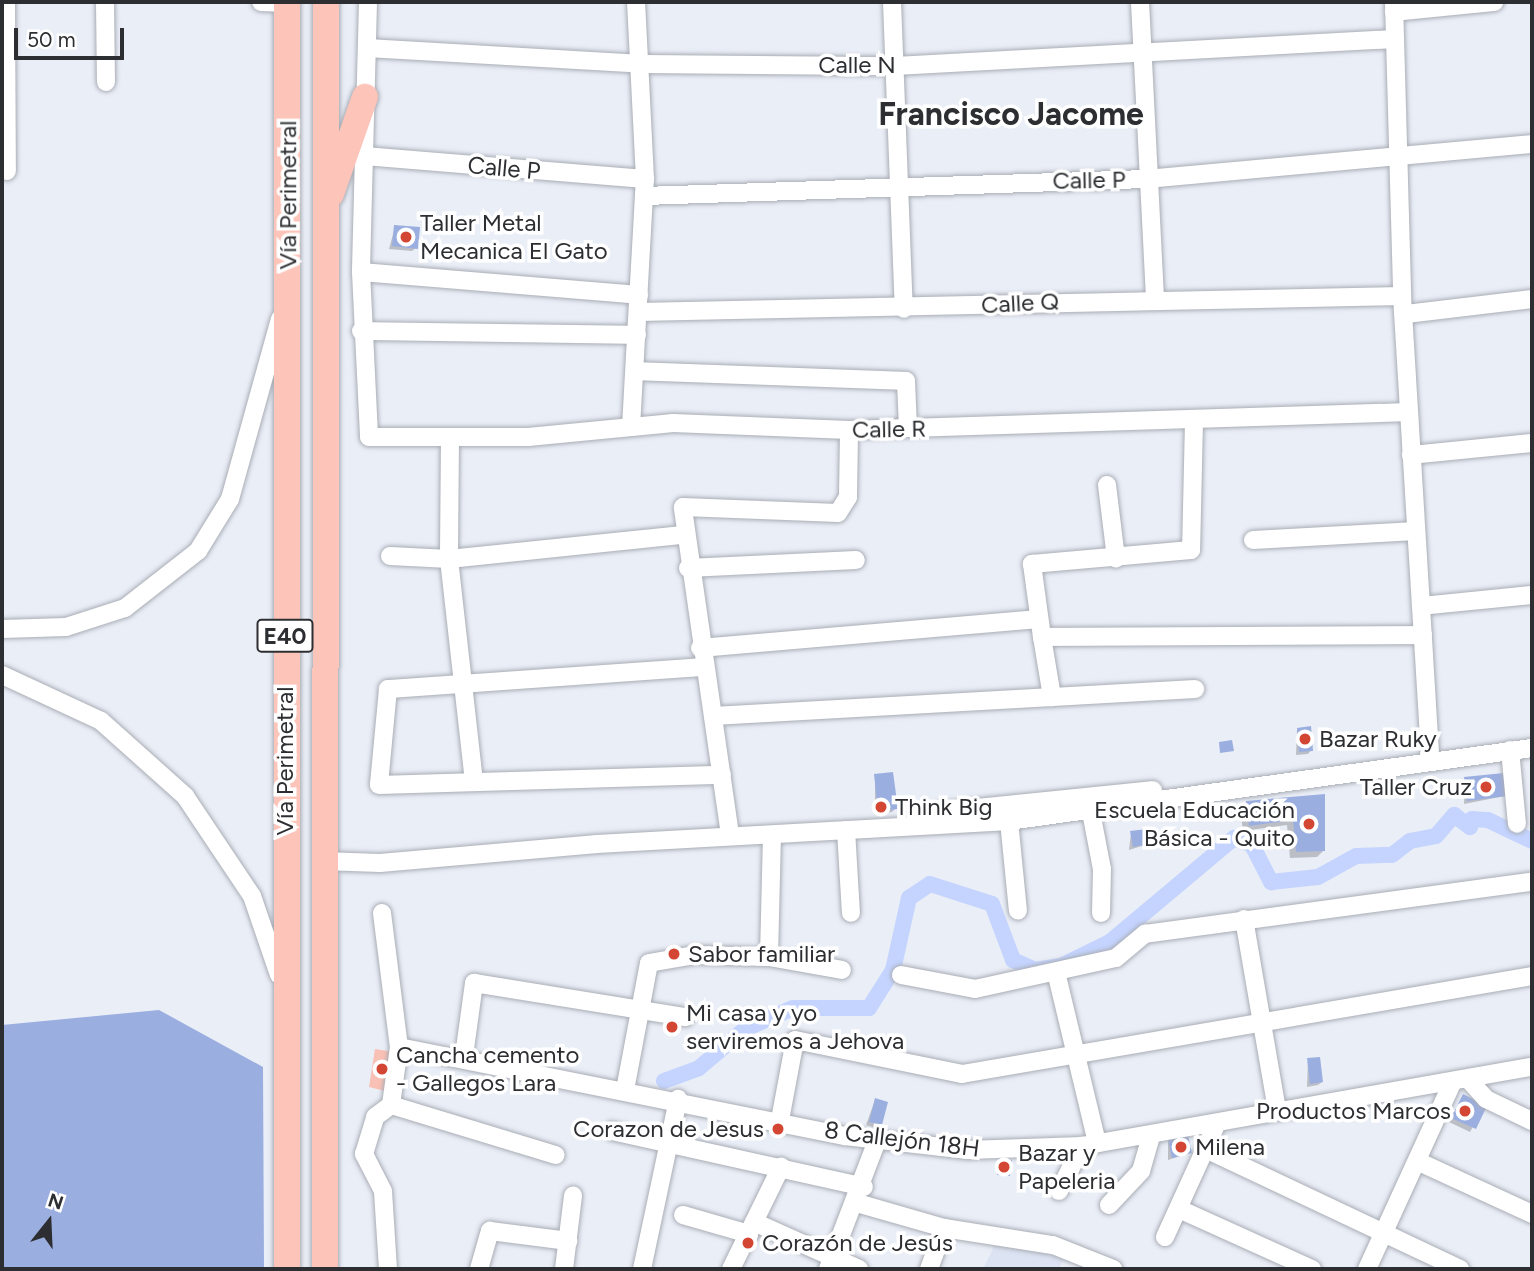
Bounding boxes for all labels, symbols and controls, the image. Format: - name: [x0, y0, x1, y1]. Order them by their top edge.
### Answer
- scale bar: [18, 14, 128, 58]
- text: 50 m: [27, 27, 76, 52]
- street label: Calle N: [818, 51, 896, 79]
- district label: Francisco Jacome: [878, 95, 1144, 133]
- street label: Vía Perimetral: [274, 120, 302, 270]
- street label: Calle P: [466, 150, 542, 186]
- street label: Calle P: [1052, 165, 1126, 195]
- place label: Taller Metal Mecanica El Gato: [420, 209, 608, 265]
- marker: Taller Metal Mecanica El Gato: [398, 229, 414, 245]
- street label: Calle Q: [980, 287, 1060, 319]
- street label: Calle R: [852, 414, 926, 444]
- road number: E40: [255, 616, 315, 656]
- street label: Vía Perimetral: [271, 686, 299, 836]
- place label: Bazar Ruky: [1319, 725, 1437, 753]
- marker: Bazar Ruky: [1297, 731, 1313, 747]
- place label: Taller Cruz: [1360, 773, 1472, 801]
- marker: Taller Cruz: [1478, 779, 1494, 795]
- place label: Think Big: [895, 793, 992, 821]
- place label: Escuela Educación Básica - Quito: [1094, 796, 1295, 852]
- marker: Think Big: [873, 799, 889, 815]
- marker: Escuela Educación Básica - Quito: [1301, 816, 1317, 832]
- place label: Sabor familiar: [688, 940, 835, 968]
- marker: Sabor familiar: [666, 946, 682, 962]
- place label: Mi casa y yo serviremos a Jehova: [686, 999, 904, 1055]
- marker: Mi casa y yo serviremos a Jehova: [664, 1019, 680, 1035]
- place label: Cancha cemento - Gallegos Lara: [396, 1041, 579, 1097]
- marker: Cancha cemento - Gallegos Lara: [374, 1061, 390, 1077]
- place label: Productos Marcos: [1256, 1097, 1451, 1125]
- marker: Productos Marcos: [1457, 1103, 1473, 1119]
- place label: Corazon de Jesus: [573, 1115, 764, 1143]
- street label: 8 Callejón 18H: [823, 1115, 981, 1163]
- marker: Corazon de Jesus: [770, 1121, 786, 1137]
- place label: Milena: [1195, 1133, 1265, 1161]
- place label: Bazar y Papeleria: [1018, 1139, 1115, 1195]
- marker: Milena: [1173, 1139, 1189, 1155]
- marker: Bazar y Papeleria: [996, 1159, 1012, 1175]
- north arrow: [14, 1187, 84, 1257]
- text: N: [45, 1188, 66, 1215]
- place label: Corazón de Jesús: [762, 1229, 953, 1257]
- marker: Corazón de Jesús: [740, 1235, 756, 1251]

